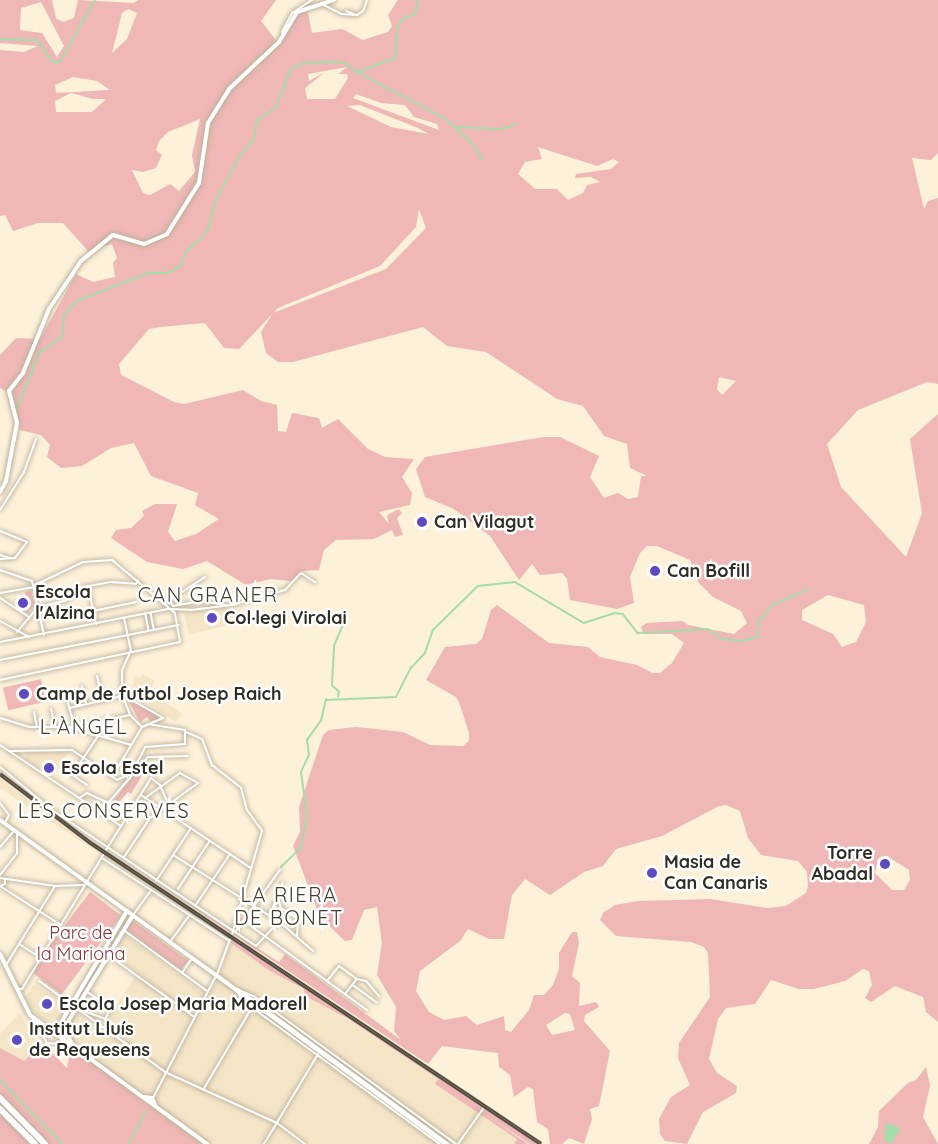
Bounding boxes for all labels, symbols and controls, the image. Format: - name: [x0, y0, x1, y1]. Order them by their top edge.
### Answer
- place label: Can Vilagut: [434, 511, 534, 533]
- marker: Can Vilagut: [415, 515, 429, 529]
- place label: Can Bofill: [667, 560, 750, 582]
- marker: Can Bofill: [648, 564, 662, 578]
- place label: Escola l'Alzina: [35, 582, 95, 624]
- district label: CAN GRANER: [138, 582, 278, 606]
- marker: Escola l'Alzina: [16, 596, 30, 610]
- place label: Col·legi Virolai: [224, 607, 347, 629]
- marker: Col·legi Virolai: [205, 611, 219, 625]
- place label: Camp de futbol Josep Raich: [36, 683, 281, 705]
- marker: Camp de futbol Josep Raich: [17, 687, 31, 701]
- district label: L'ÀNGEL: [40, 714, 128, 738]
- place label: Escola Estel: [61, 757, 163, 779]
- marker: Escola Estel: [42, 761, 56, 775]
- district label: LES CONSERVES: [18, 798, 190, 822]
- place label: Torre Abadal: [811, 843, 873, 886]
- place label: Masia de Can Canaris: [664, 852, 768, 894]
- marker: Torre Abadal: [878, 857, 892, 871]
- marker: Masia de Can Canaris: [645, 866, 659, 880]
- district label: LA RIERA DE BONET: [234, 882, 344, 929]
- park label: Parc de la Mariona: [37, 923, 125, 966]
- place label: Escola Josep Maria Madorell: [59, 993, 307, 1015]
- marker: Escola Josep Maria Madorell: [40, 997, 54, 1011]
- place label: Institut Lluís de Requesens: [29, 1019, 150, 1062]
- marker: Institut Lluís de Requesens: [10, 1033, 24, 1047]

